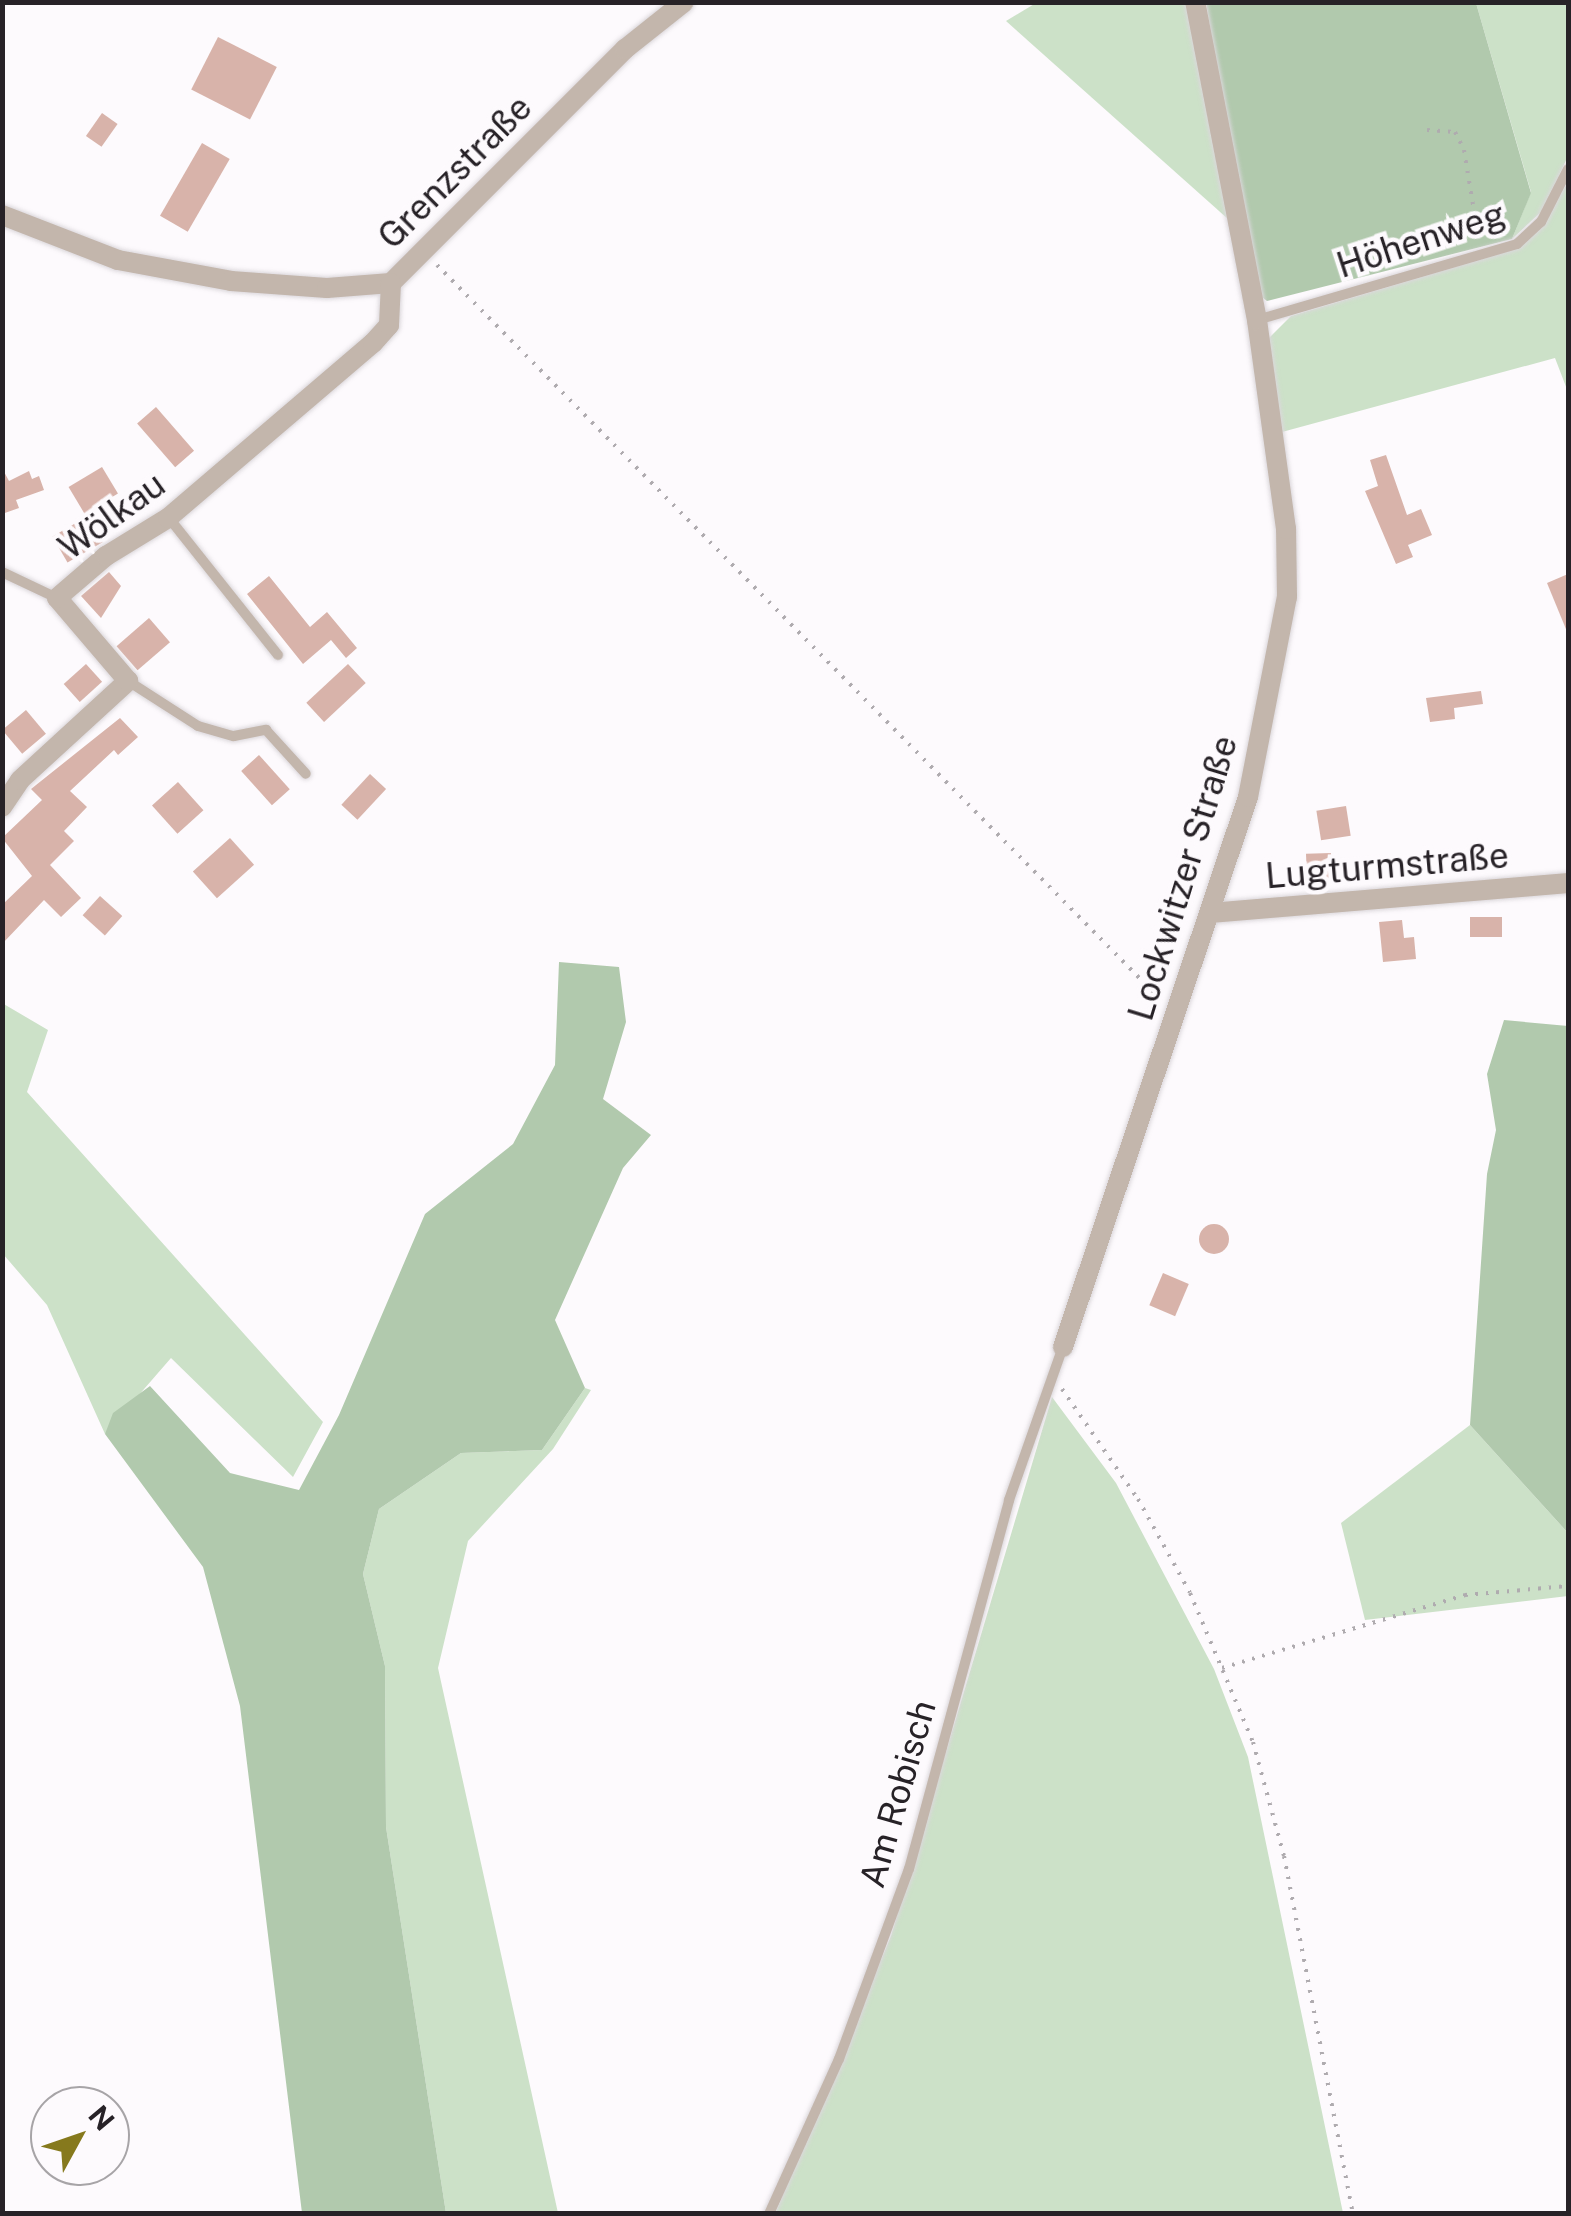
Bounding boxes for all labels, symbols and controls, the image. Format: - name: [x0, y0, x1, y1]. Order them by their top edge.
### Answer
- street label: Grenzstraße: [370, 87, 540, 257]
- street label: Höhenweg: [1332, 193, 1510, 287]
- street label: Wölkau: [51, 463, 173, 569]
- street label: Lockwitzer Straße: [1120, 730, 1246, 1026]
- street label: Lugturmstraße: [1264, 834, 1510, 898]
- street label: Am Robisch: [851, 1696, 945, 1892]
- north arrow: [30, 2086, 130, 2186]
- text: N: [82, 2099, 122, 2137]

